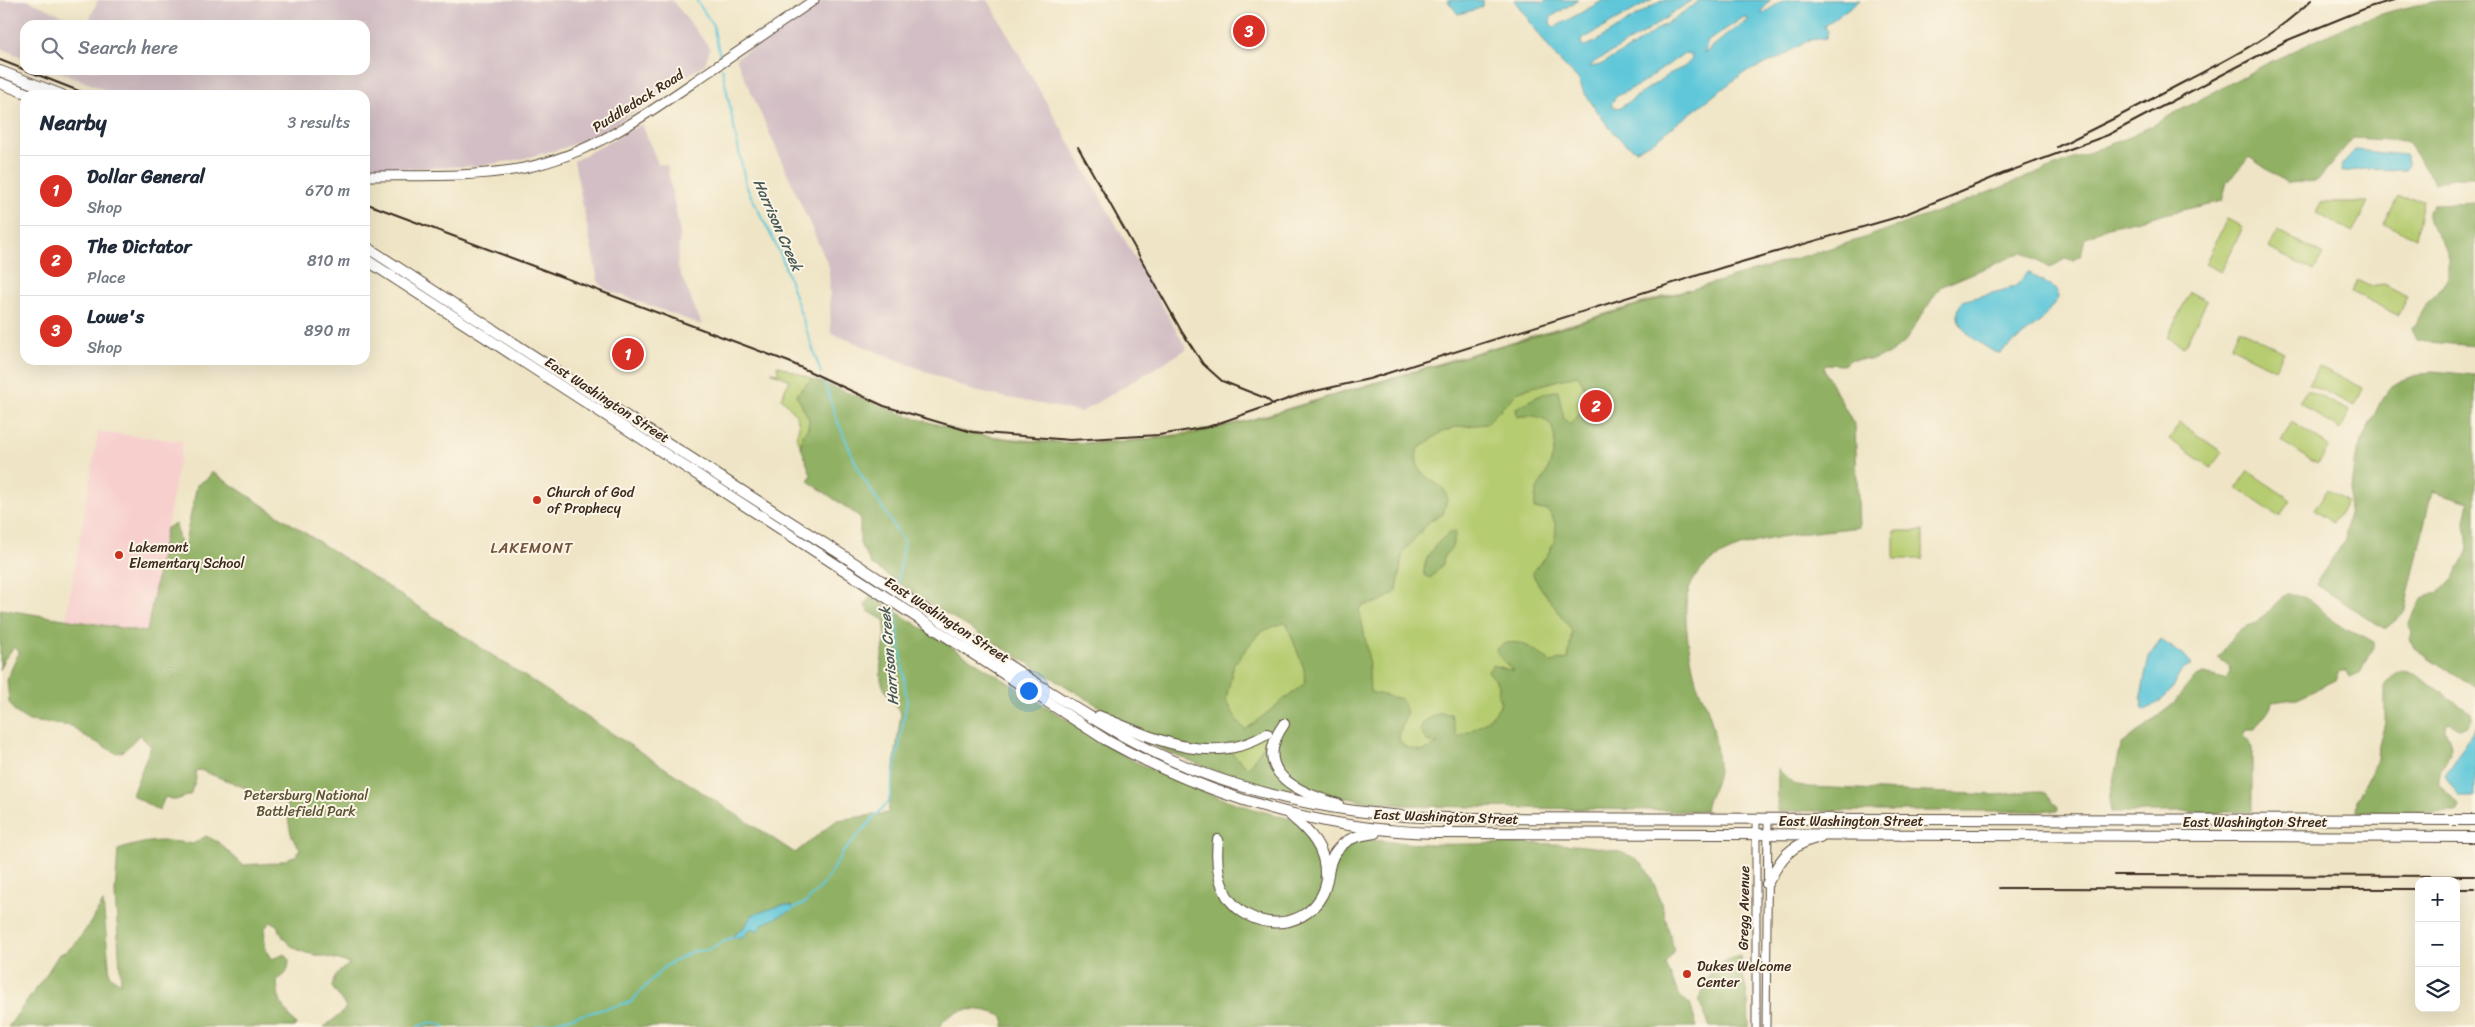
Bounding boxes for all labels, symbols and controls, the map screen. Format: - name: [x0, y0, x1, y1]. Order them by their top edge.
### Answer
- pin: 3: [1233, 12, 1265, 50]
- search box: [20, 20, 370, 75]
- text: Search here: [78, 31, 178, 64]
- icon: search: [38, 34, 66, 62]
- street label: Puddledock Road: [587, 62, 690, 139]
- text: Nearby: [40, 104, 106, 142]
- text: 3 results: [287, 108, 350, 137]
- text: Dollar General: [87, 160, 205, 193]
- water label: Harrison Creek: [746, 174, 810, 276]
- text: 1: [53, 176, 59, 205]
- text: 670 m: [305, 176, 350, 205]
- text: Shop: [87, 193, 122, 222]
- text: The Dictator: [87, 230, 191, 263]
- text: 2: [51, 246, 61, 275]
- text: 810 m: [307, 246, 350, 275]
- text: Place: [87, 263, 126, 292]
- text: Lowe's: [87, 300, 144, 333]
- text: 3: [52, 316, 60, 345]
- text: 890 m: [304, 316, 350, 345]
- text: Shop: [87, 333, 122, 362]
- pin: 1: [612, 335, 644, 373]
- street label: East Washington Street: [539, 350, 675, 450]
- pin: 2: [1580, 387, 1612, 425]
- place label: Church of God of Prophecy: [547, 480, 636, 521]
- marker: Church of God of Prophecy: [531, 494, 543, 506]
- place label: Lakemont Elementary School: [129, 535, 246, 576]
- district label: LAKEMONT: [491, 535, 574, 561]
- marker: Lakemont Elementary School: [113, 549, 125, 561]
- street label: East Washington Street: [879, 570, 1015, 670]
- water label: Harrison Creek: [872, 605, 906, 706]
- your location: [1016, 678, 1042, 704]
- park label: Petersburg National Battlefield Park: [244, 783, 369, 824]
- street label: East Washington Street: [1373, 802, 1519, 832]
- street label: East Washington Street: [1778, 809, 1924, 834]
- street label: East Washington Street: [2182, 810, 2328, 835]
- street label: Gregg Avenue: [1731, 865, 1757, 951]
- map controls: [2415, 877, 2460, 1012]
- button: +: [2415, 877, 2460, 922]
- button: −: [2415, 922, 2460, 967]
- place label: Dukes Welcome Center: [1697, 954, 1791, 995]
- button: layers: [2415, 967, 2460, 1012]
- marker: Dukes Welcome Center: [1681, 968, 1693, 980]

